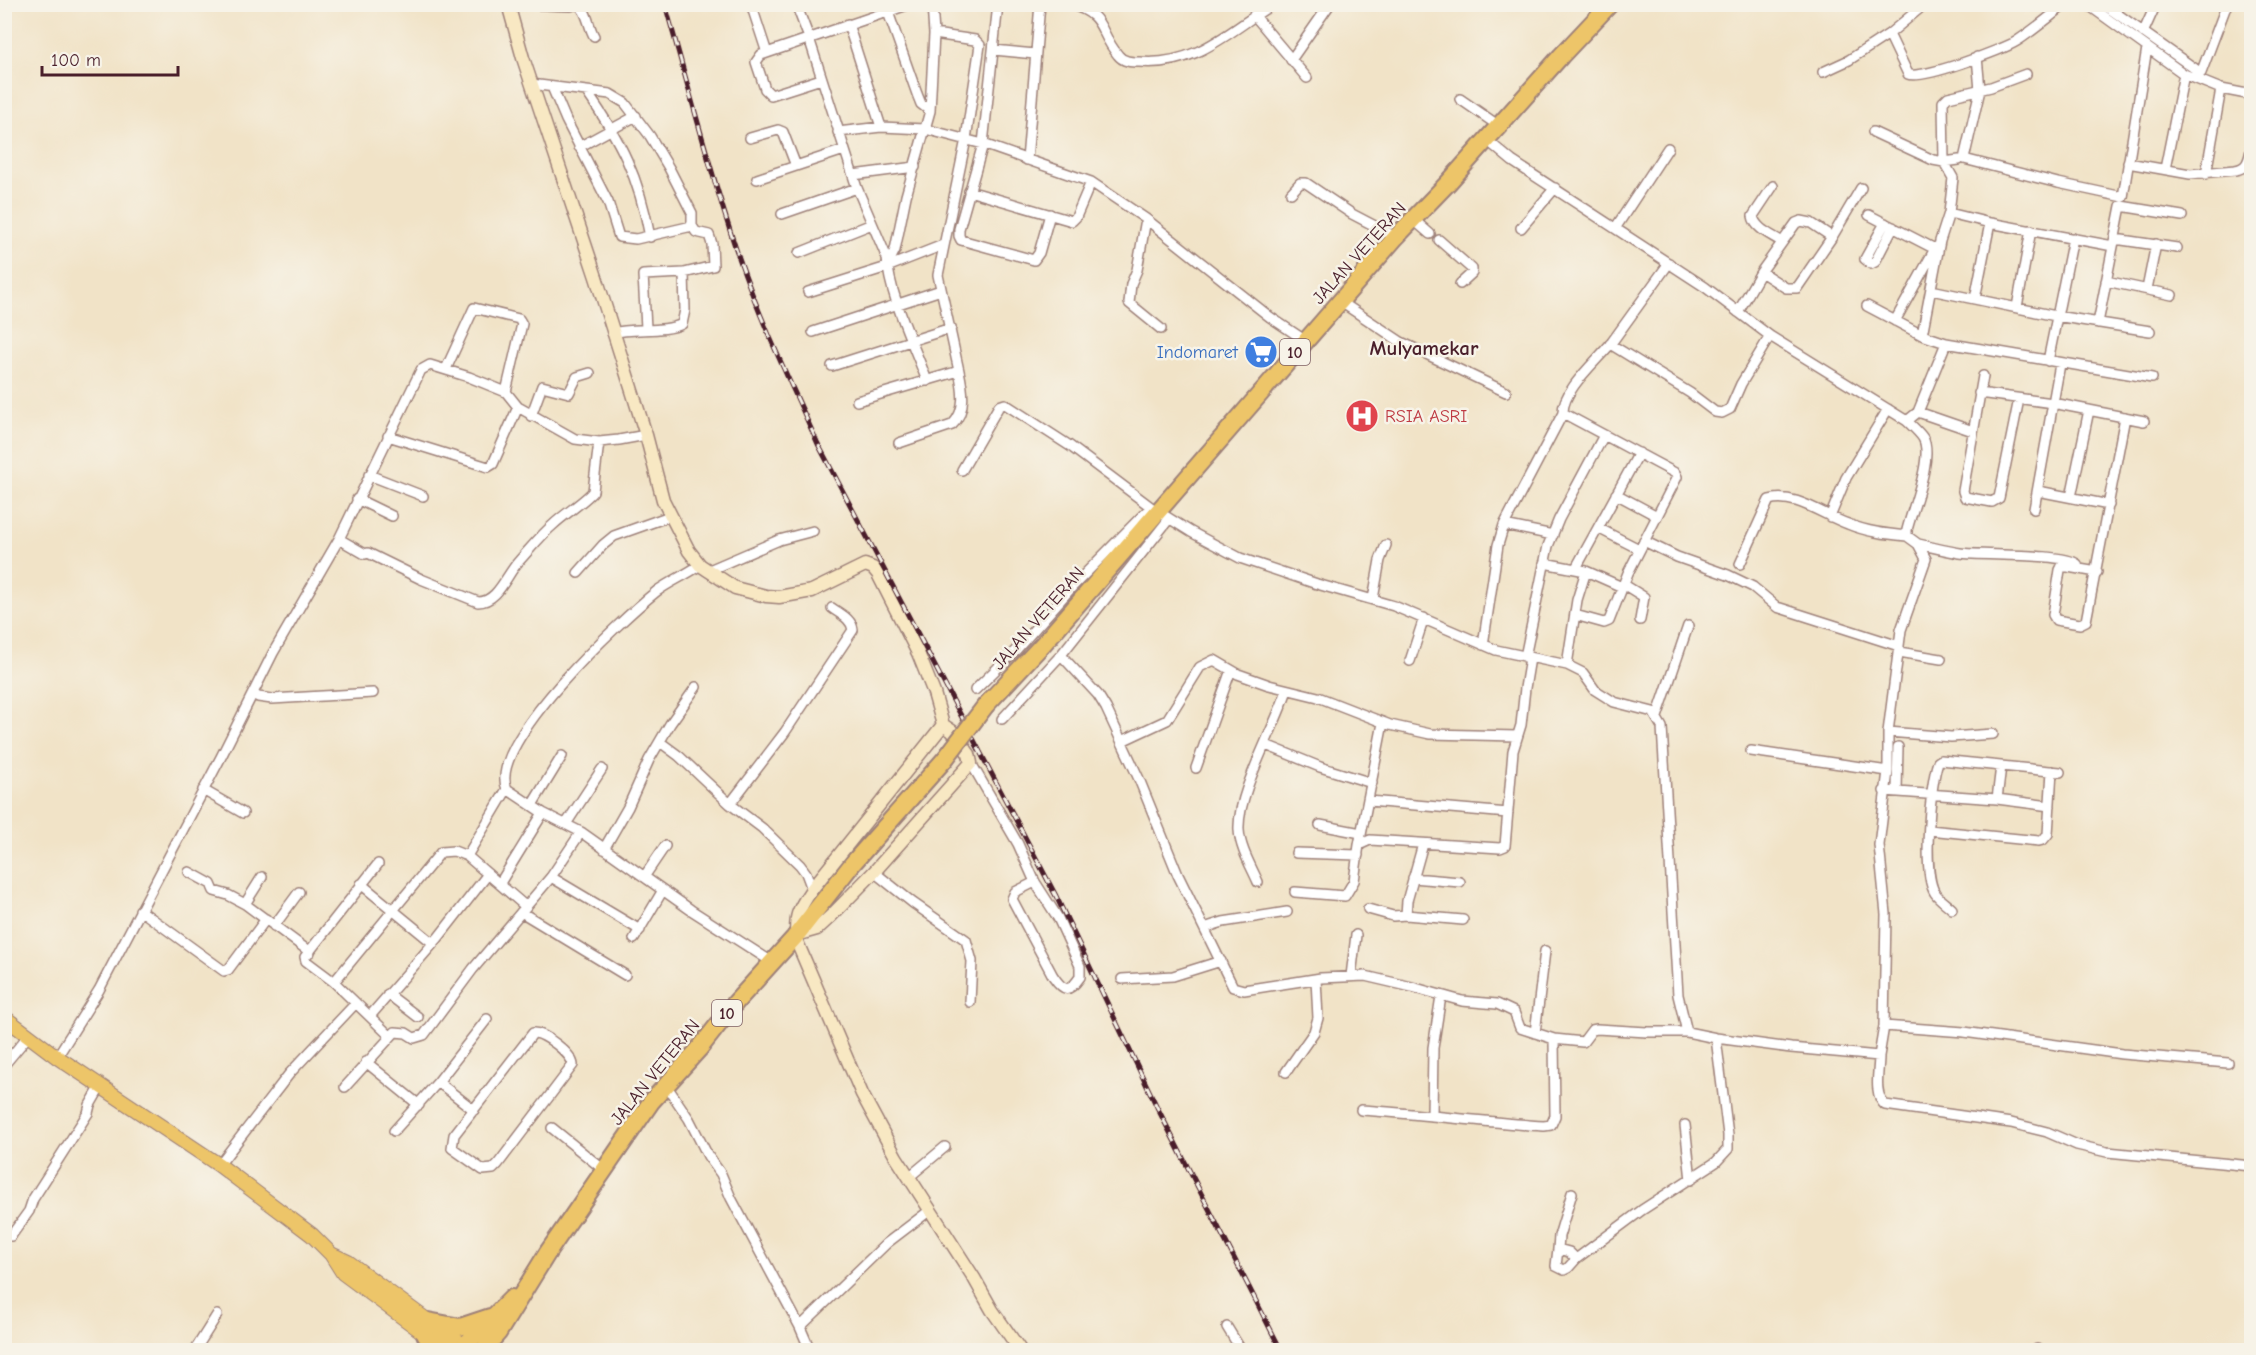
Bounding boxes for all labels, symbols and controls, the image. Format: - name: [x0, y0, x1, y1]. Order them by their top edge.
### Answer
- scale bar: [42, 39, 178, 77]
- text: 100 m: [51, 50, 101, 71]
- street label: JALAN VETERAN: [1308, 198, 1411, 309]
- supermarket icon: Indomaret: [1243, 334, 1279, 370]
- district label: Mulyamekar: [1370, 336, 1479, 360]
- road number: 10: [1280, 339, 1310, 365]
- place label: Indomaret: [1157, 342, 1239, 363]
- hospital icon: RSIA ASRI: [1344, 398, 1380, 434]
- place label: RSIA ASRI: [1385, 406, 1467, 427]
- street label: JALAN VETERAN: [988, 562, 1089, 674]
- road number: 10: [712, 1000, 742, 1026]
- street label: JALAN VETERAN: [606, 1015, 704, 1129]

